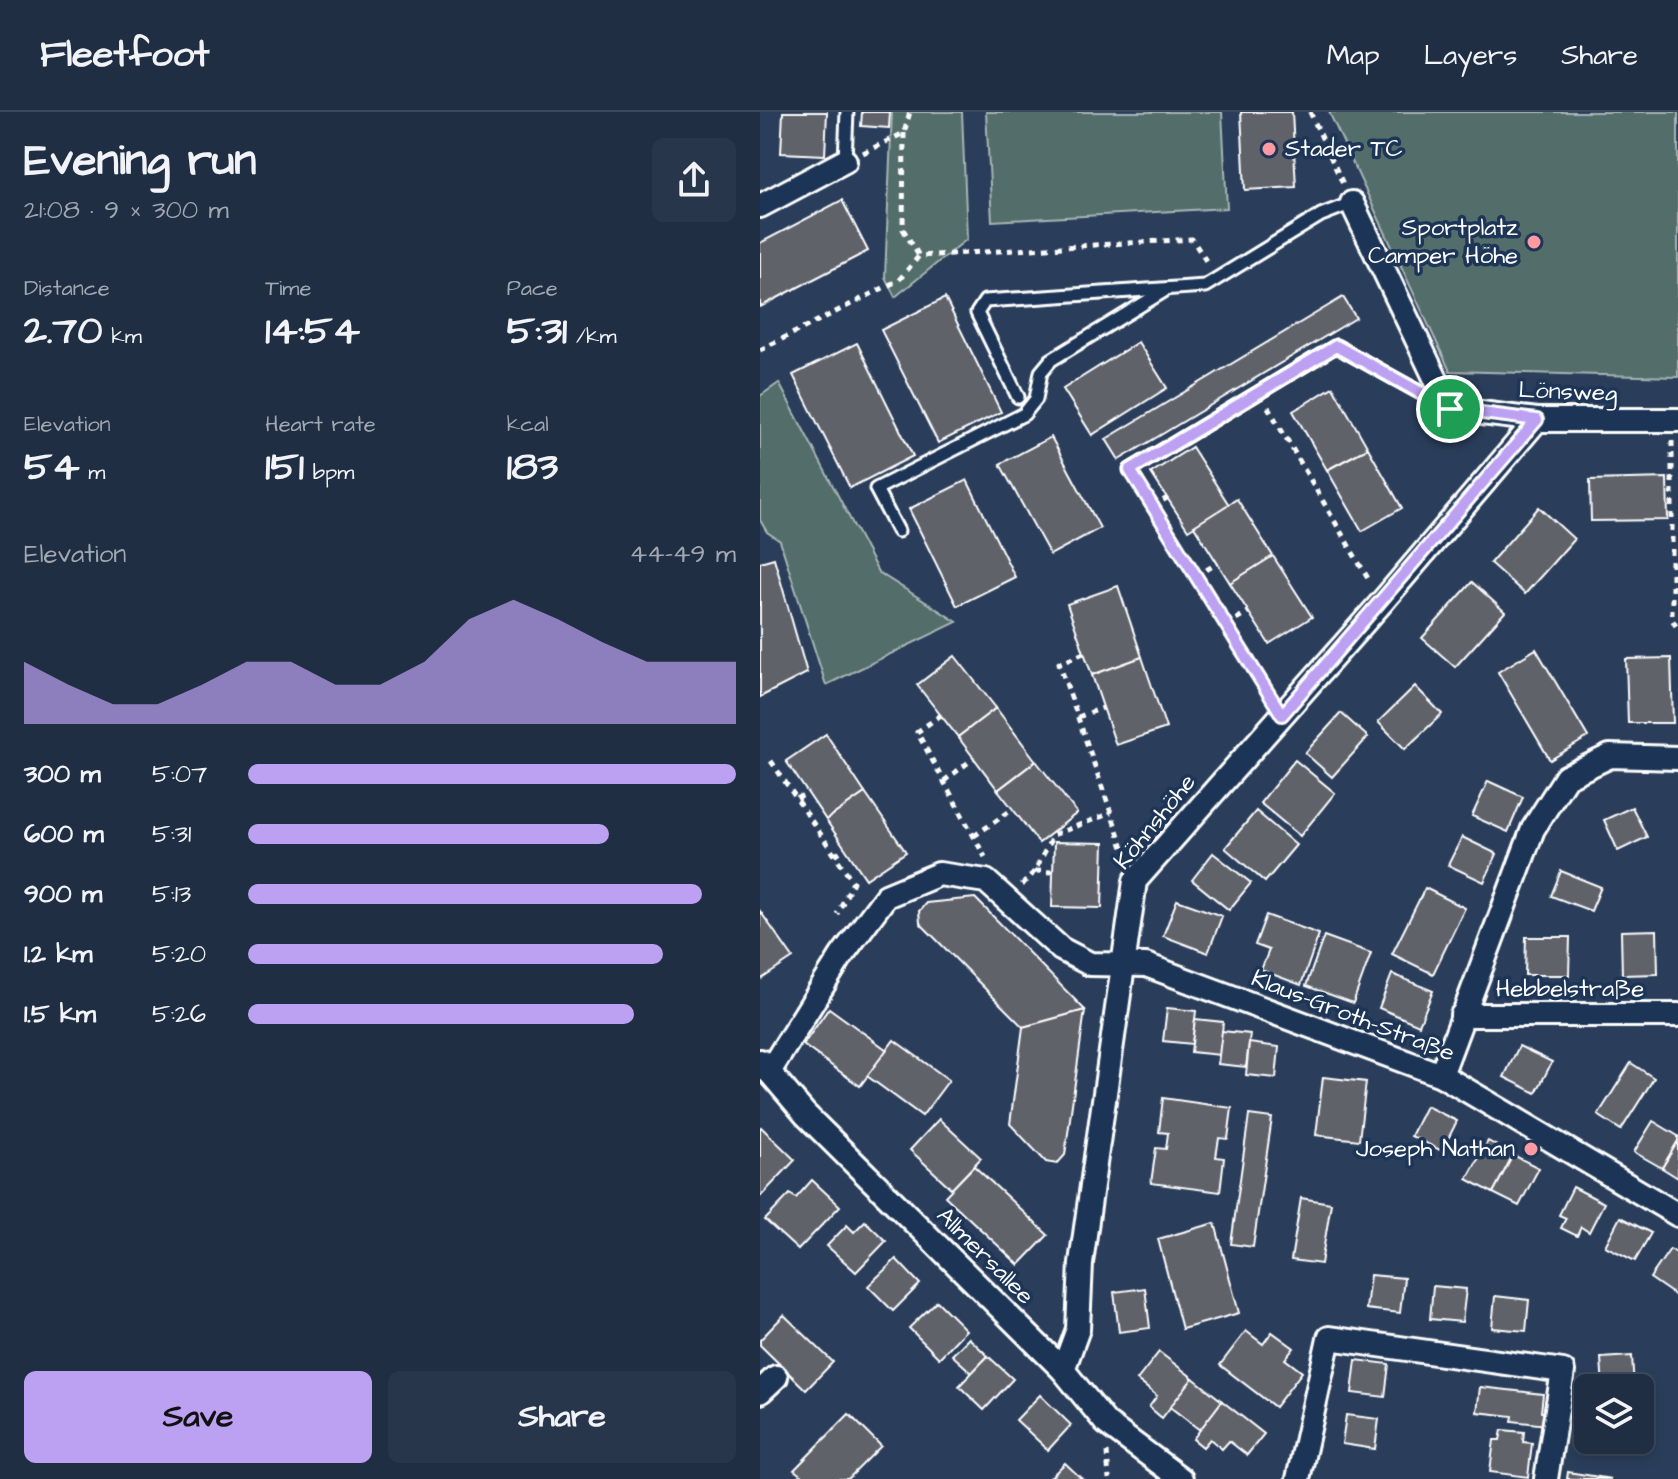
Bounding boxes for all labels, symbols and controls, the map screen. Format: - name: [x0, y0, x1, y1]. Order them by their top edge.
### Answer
- text: Fleetfoot: [40, 29, 209, 81]
- text: Map: [1327, 36, 1380, 75]
- text: Layers: [1424, 36, 1517, 75]
- text: Share: [1561, 36, 1638, 75]
- text: Evening run: [24, 131, 256, 192]
- place label: Stader TC: [1285, 132, 1402, 166]
- button: share: [652, 138, 736, 222]
- marker: Stader TC: [1260, 140, 1278, 158]
- text: 21:08 · 9 × 300 m: [24, 192, 229, 228]
- place label: Sportplatz Camper Höhe: [1368, 211, 1518, 273]
- marker: Sportplatz Camper Höhe: [1525, 233, 1543, 251]
- text: Distance: [24, 273, 110, 304]
- text: Time: [265, 273, 311, 304]
- text: Pace: [507, 273, 558, 304]
- text: 2.70: [24, 304, 102, 359]
- text: 14:54: [265, 304, 360, 359]
- text: 5:31: [507, 304, 567, 359]
- text: km: [102, 321, 142, 352]
- text: /km: [567, 321, 617, 352]
- street label: Lönsweg: [1518, 373, 1618, 412]
- pin: [1416, 375, 1484, 443]
- icon: arrive: [1428, 387, 1472, 431]
- text: Elevation: [24, 409, 111, 440]
- text: Heart rate: [265, 409, 376, 440]
- text: kcal: [507, 409, 549, 440]
- text: 54: [24, 440, 80, 495]
- text: 151: [265, 440, 304, 495]
- text: 183: [507, 440, 558, 495]
- text: m: [80, 457, 105, 488]
- text: bpm: [304, 457, 354, 488]
- text: Elevation: [24, 536, 126, 572]
- text: 44–49 m: [629, 536, 736, 572]
- text: 300 m: [24, 756, 101, 792]
- text: 5:07: [152, 756, 207, 792]
- street label: Köhnshöhe: [1106, 767, 1204, 877]
- text: 600 m: [24, 816, 104, 852]
- text: 5:31: [152, 816, 191, 852]
- text: 900 m: [24, 876, 102, 912]
- text: 5:13: [152, 876, 191, 912]
- text: 1.2 km: [24, 936, 92, 972]
- text: 5:20: [152, 936, 206, 972]
- street label: Klaus-Groth-Straße: [1246, 962, 1460, 1070]
- street label: Hebbelstraße: [1496, 972, 1644, 1006]
- text: 1.5 km: [24, 996, 96, 1032]
- text: 5:26: [152, 996, 206, 1032]
- place label: Joseph Nathan: [1356, 1132, 1515, 1166]
- marker: Joseph Nathan: [1522, 1140, 1540, 1158]
- street label: Allmersallee: [929, 1200, 1041, 1312]
- button: Save: [24, 1371, 372, 1463]
- button: Share: [388, 1371, 736, 1463]
- map controls: [1574, 1374, 1654, 1454]
- button: layers: [1574, 1374, 1654, 1454]

